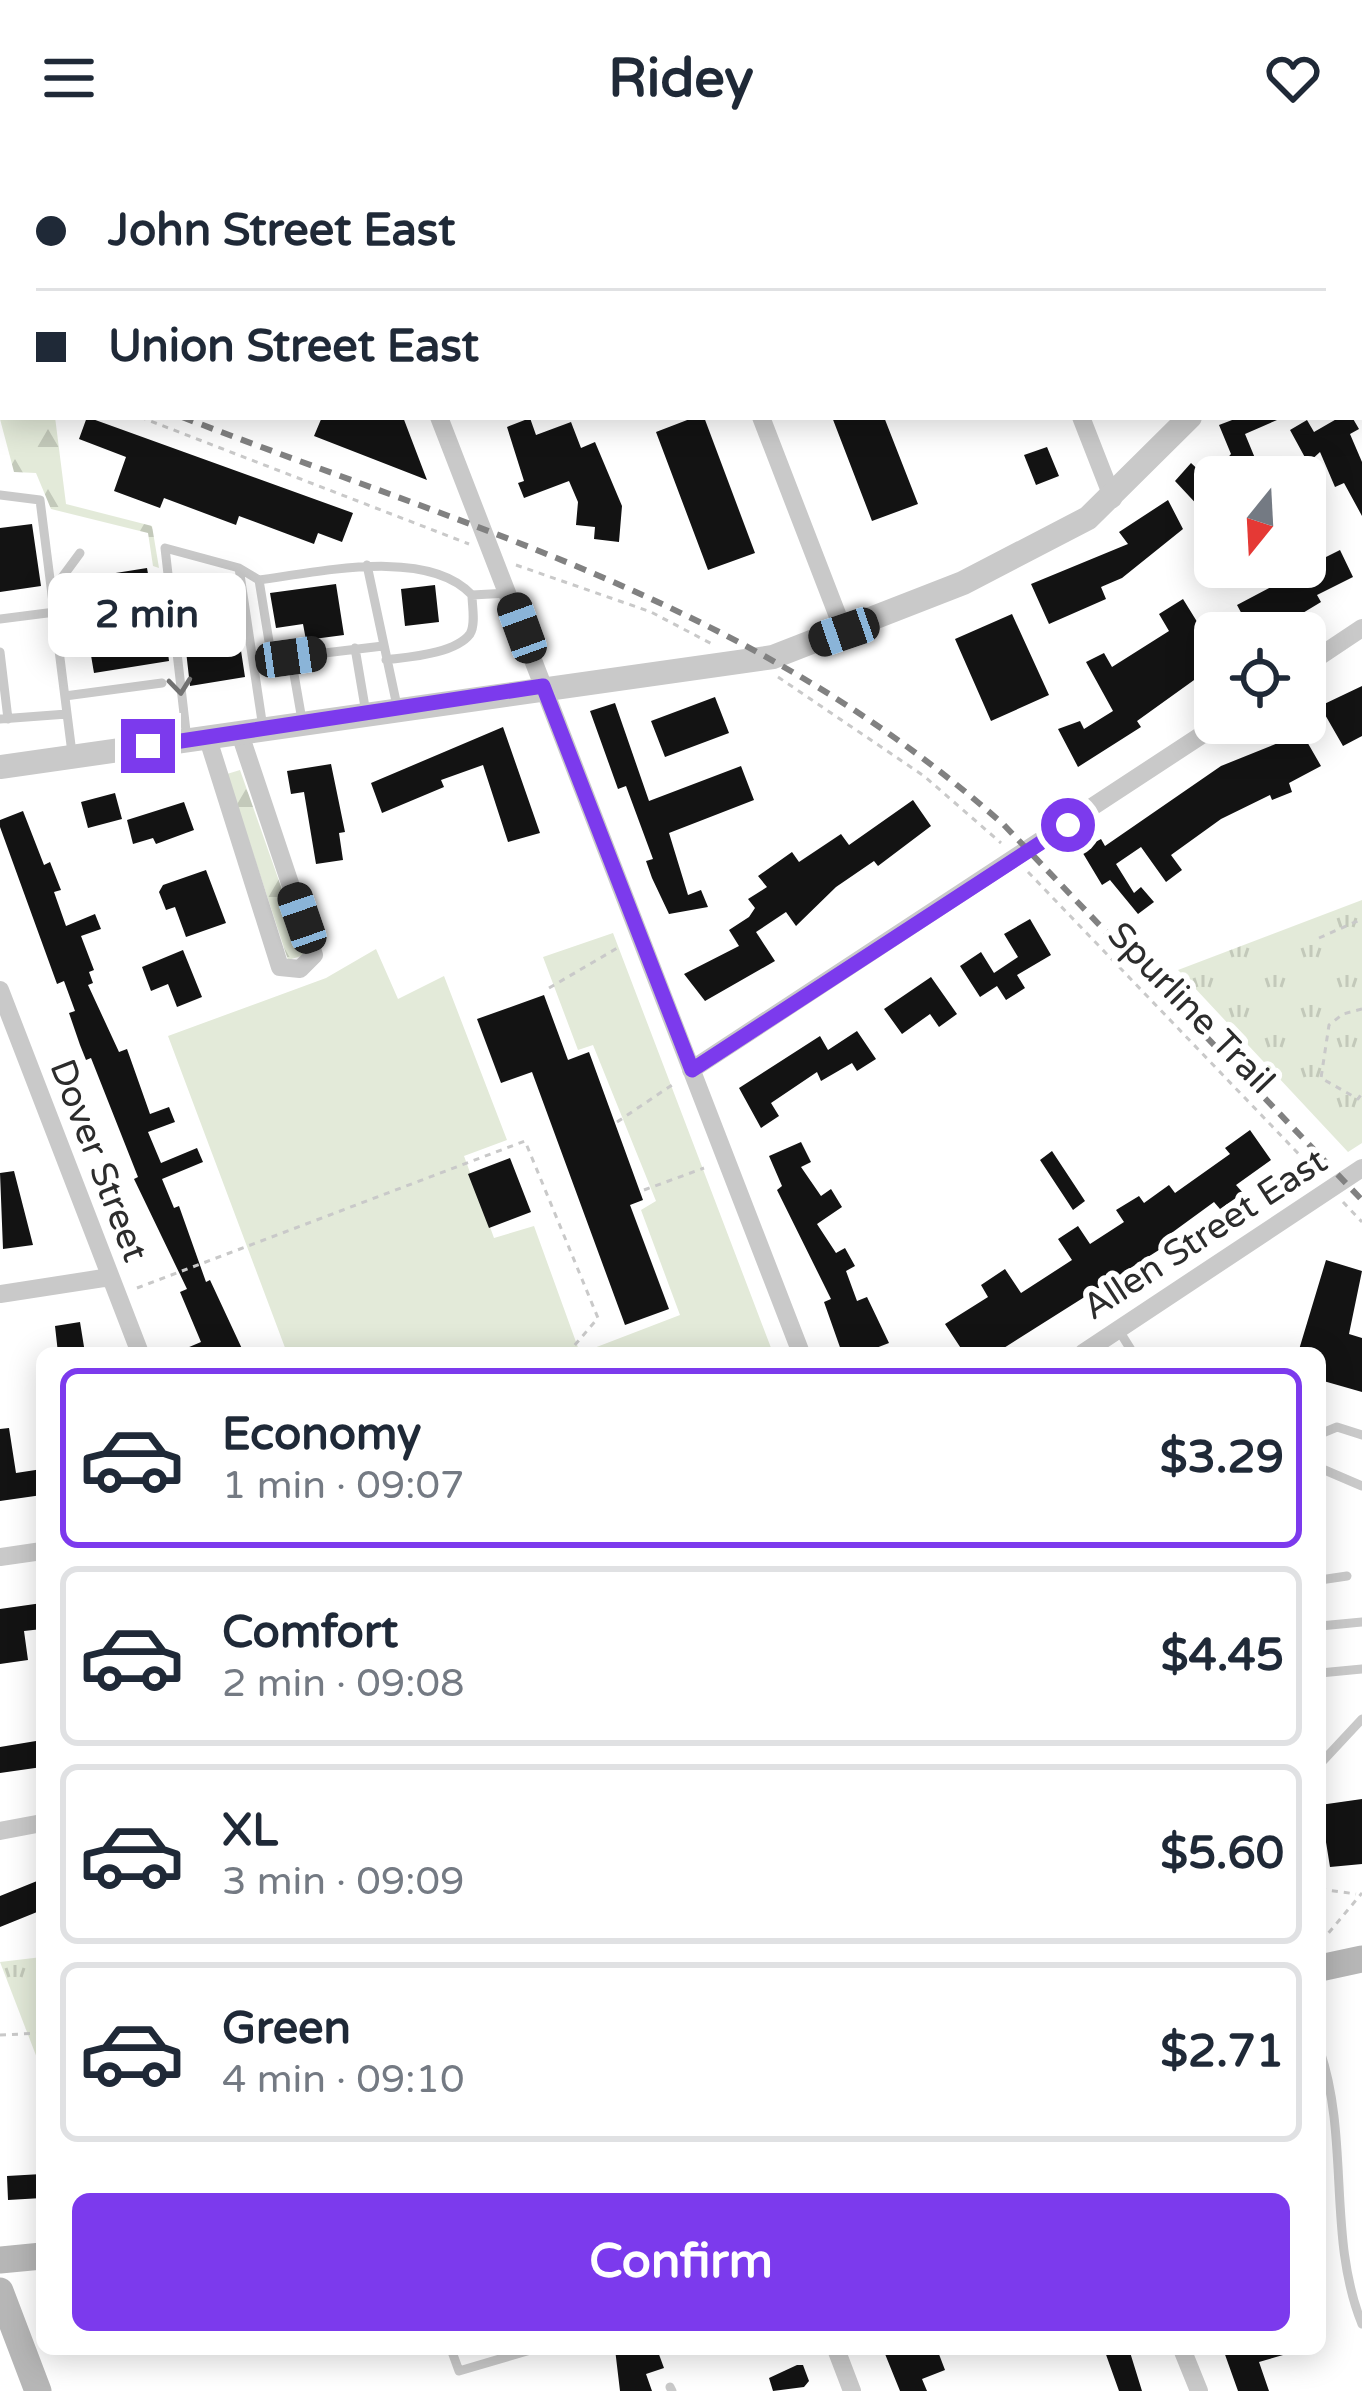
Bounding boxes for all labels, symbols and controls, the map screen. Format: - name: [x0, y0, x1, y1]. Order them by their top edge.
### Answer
- icon: menu: [36, 45, 102, 111]
- icon: heart: [1260, 45, 1326, 111]
- text: Ridey: [608, 46, 754, 111]
- text: John Street East: [108, 204, 455, 258]
- text: Union Street East: [108, 320, 479, 374]
- north arrow: [1194, 456, 1326, 588]
- map controls: [1194, 456, 1326, 744]
- callout: 2 min: [49, 572, 247, 656]
- car: [493, 588, 551, 668]
- text: 2 min: [95, 591, 199, 638]
- car: [804, 603, 884, 661]
- button: locate: [1194, 612, 1326, 744]
- car: [253, 634, 329, 680]
- one-way arrow: [167, 676, 193, 696]
- route end: [121, 719, 175, 773]
- route start: [1041, 798, 1095, 852]
- car: [273, 878, 331, 958]
- street label: Spurline Trail: [1098, 913, 1283, 1103]
- street label: Dover Street: [40, 1053, 157, 1268]
- street label: Allen Street East: [1075, 1139, 1335, 1329]
- icon: car: [78, 1404, 186, 1512]
- text: Economy: [222, 1408, 421, 1462]
- text: $3.29: [1160, 1431, 1284, 1485]
- text: 1 min · 09:07: [222, 1462, 464, 1509]
- icon: car: [78, 1602, 186, 1710]
- text: Comfort: [222, 1606, 398, 1660]
- text: $4.45: [1161, 1629, 1284, 1683]
- text: 2 min · 09:08: [222, 1660, 464, 1707]
- icon: car: [78, 1800, 186, 1908]
- text: XL: [222, 1804, 278, 1858]
- text: $5.60: [1160, 1827, 1284, 1881]
- text: 3 min · 09:09: [222, 1858, 464, 1905]
- icon: car: [78, 1998, 186, 2106]
- text: Green: [222, 2002, 351, 2056]
- text: $2.71: [1160, 2025, 1284, 2079]
- text: 4 min · 09:10: [222, 2056, 464, 2103]
- button: Confirm: [72, 2193, 1290, 2331]

